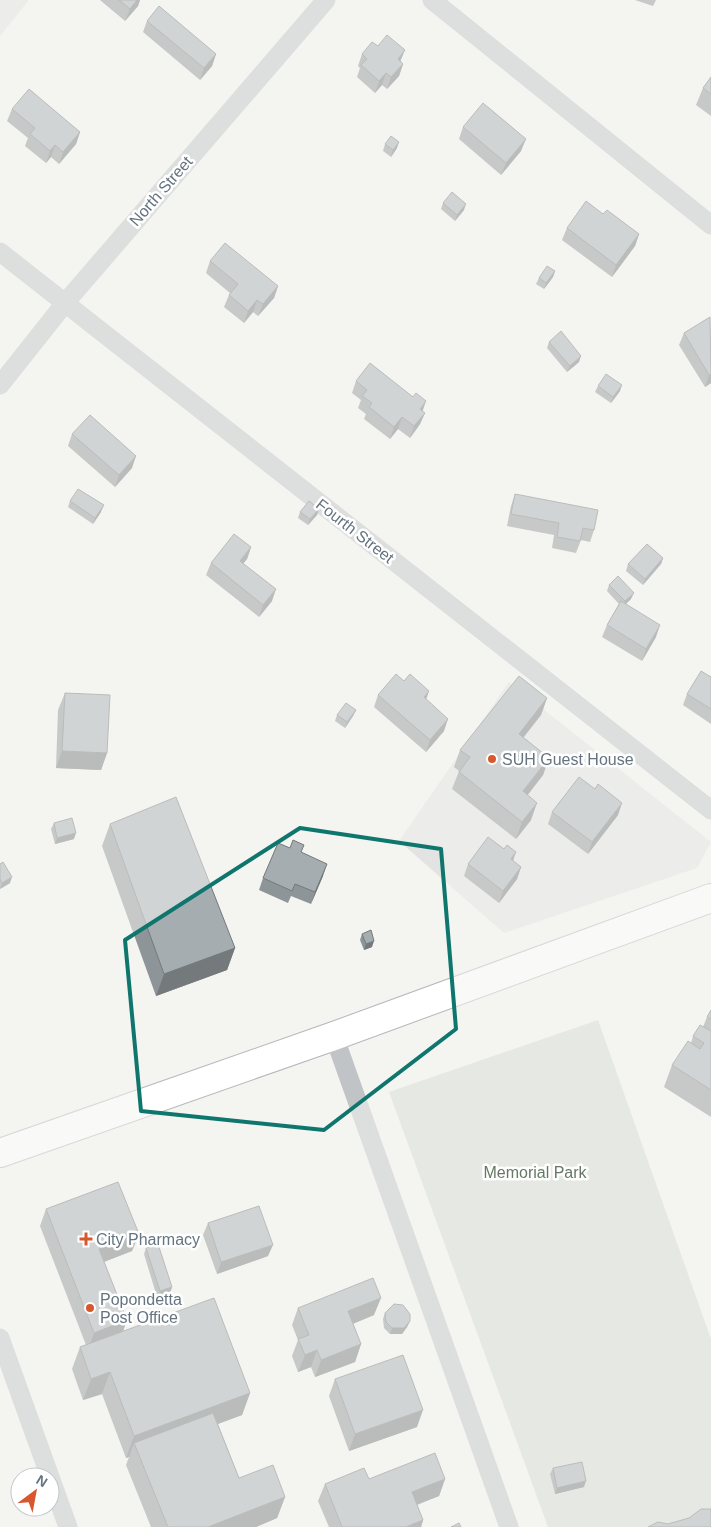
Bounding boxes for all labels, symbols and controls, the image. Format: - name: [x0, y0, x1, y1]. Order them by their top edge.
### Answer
- street label: North Street: [126, 152, 196, 229]
- street label: Fourth Street: [313, 496, 397, 567]
- place label: SUH Guest House: [502, 751, 634, 768]
- marker: SUH Guest House: [486, 753, 498, 765]
- park label: Memorial Park: [483, 1164, 588, 1181]
- place label: City Pharmacy: [96, 1231, 200, 1248]
- marker: City Pharmacy: [80, 1233, 92, 1245]
- place label: Popondetta Post Office: [100, 1291, 182, 1326]
- marker: Popondetta Post Office: [84, 1302, 96, 1314]
- north arrow: [10, 1467, 60, 1517]
- text: N: [33, 1472, 50, 1490]

